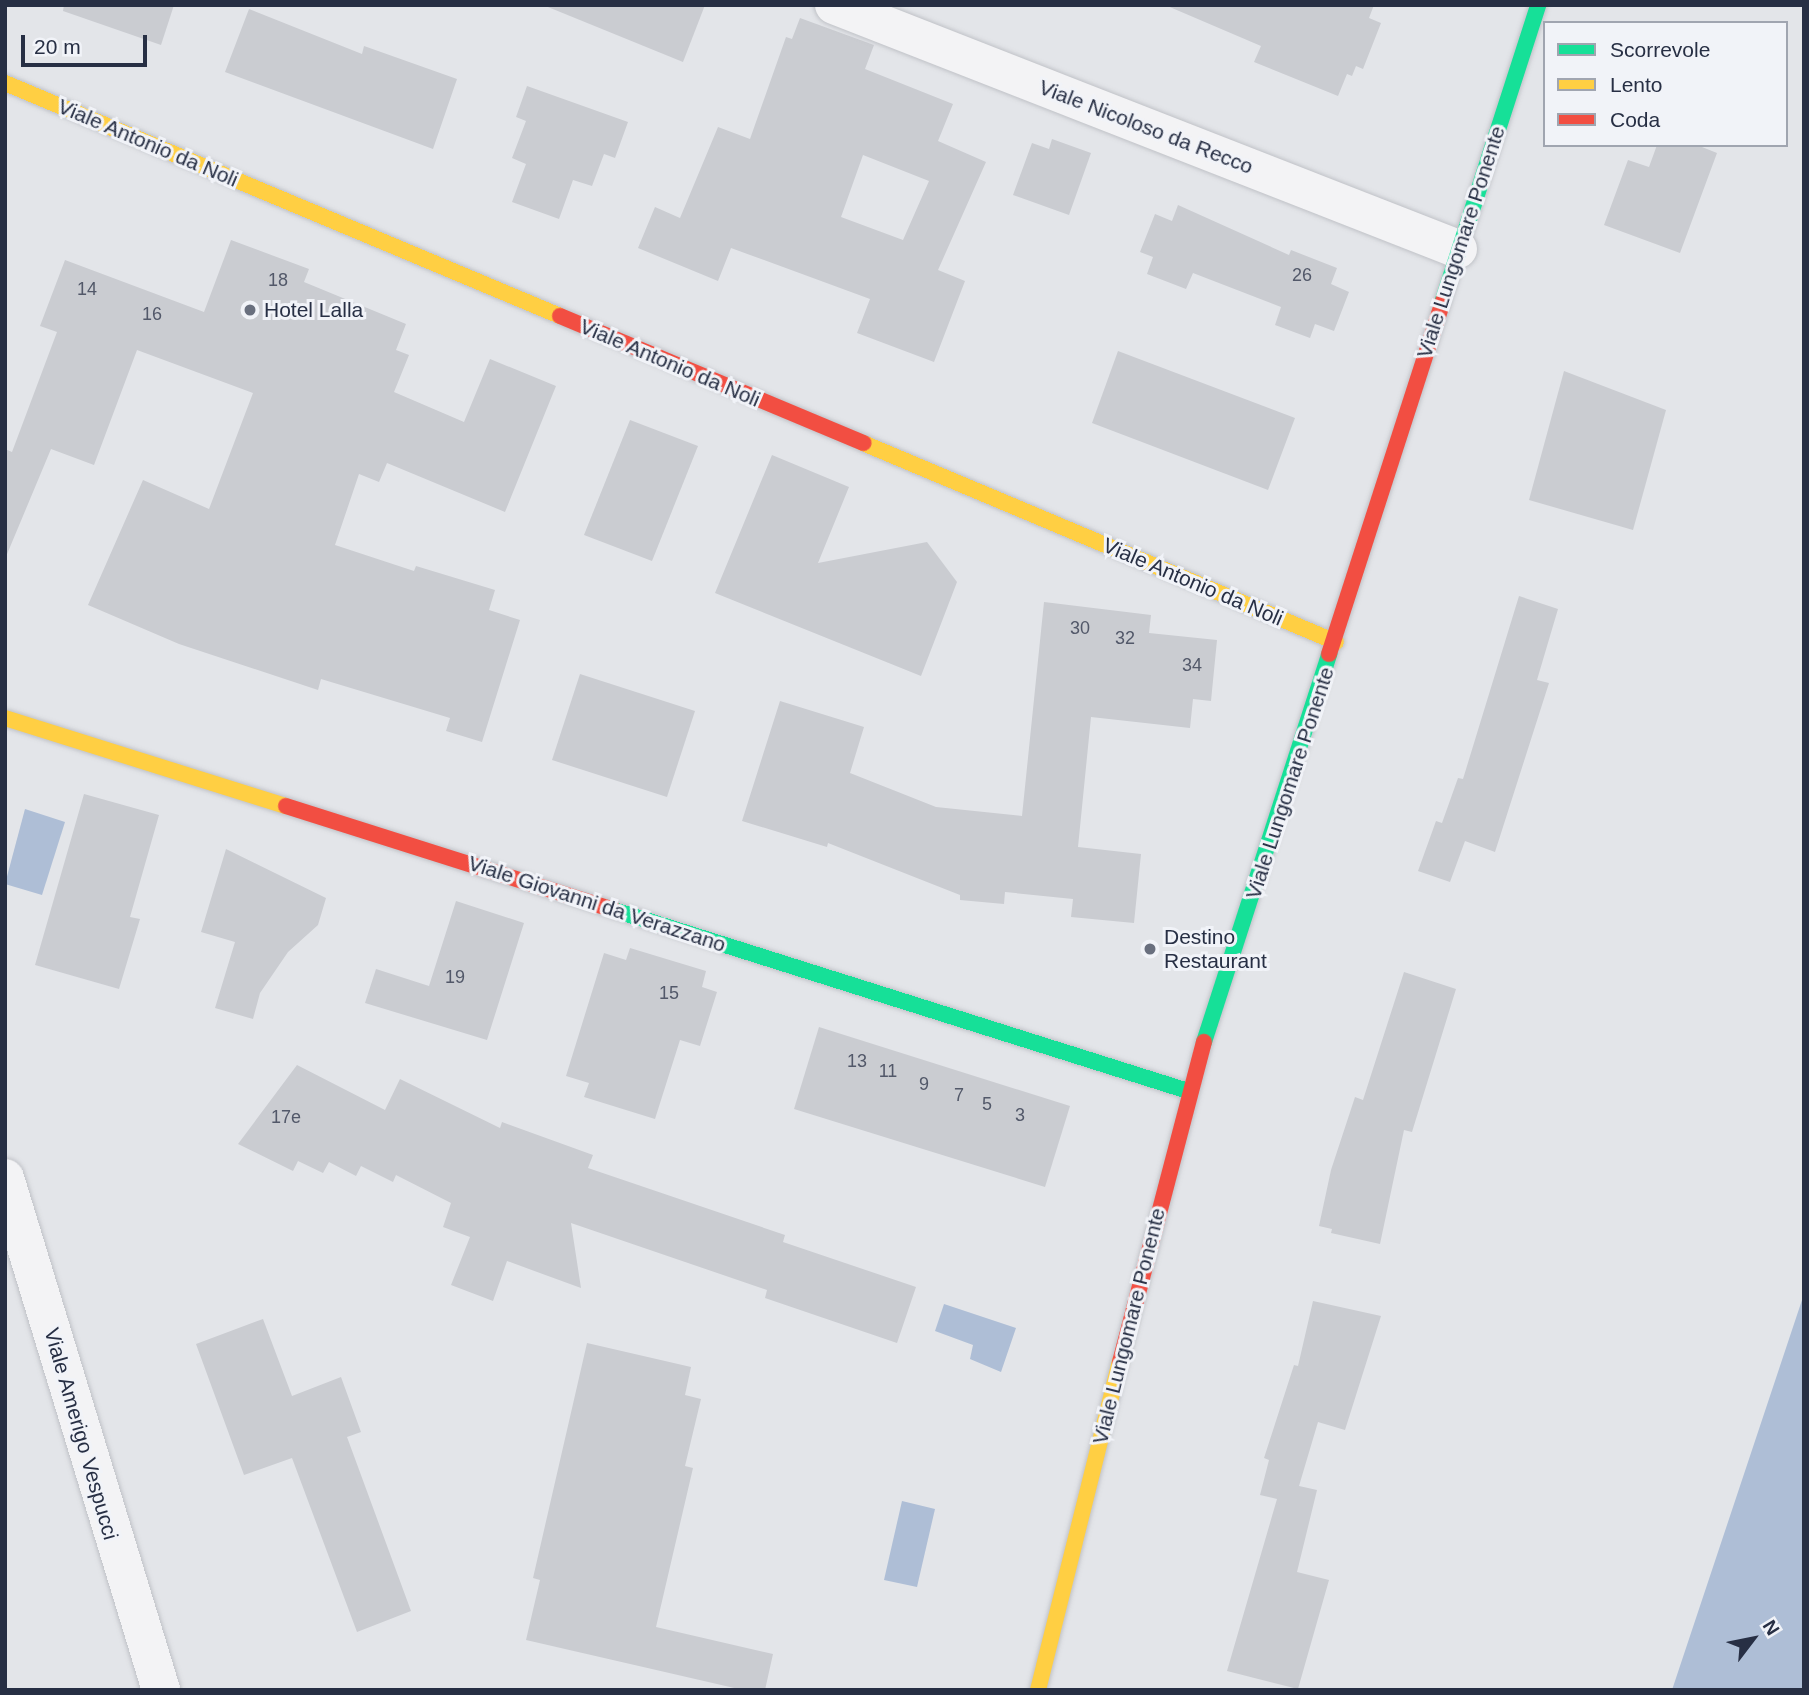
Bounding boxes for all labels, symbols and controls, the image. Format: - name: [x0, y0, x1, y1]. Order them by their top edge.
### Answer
- scale bar: [24, 21, 150, 65]
- legend: [1543, 21, 1788, 147]
- text: 20 m: [34, 35, 81, 58]
- text: Scorrevole: [1610, 38, 1710, 61]
- text: Lento: [1610, 73, 1663, 96]
- street label: Viale Nicoloso da Recco: [1035, 75, 1257, 179]
- street label: Viale Antonio da Noli: [54, 93, 242, 193]
- text: Coda: [1610, 108, 1660, 131]
- street label: Viale Lungomare Ponente: [1412, 123, 1510, 361]
- house number: 26: [1292, 264, 1312, 286]
- house number: 18: [268, 269, 288, 291]
- house number: 14: [77, 278, 97, 300]
- place label: Hotel Lalla: [264, 297, 363, 323]
- marker: Hotel Lalla: [242, 302, 258, 318]
- house number: 16: [142, 303, 162, 325]
- street label: Viale Antonio da Noli: [576, 313, 764, 413]
- street label: Viale Antonio da Noli: [1099, 532, 1287, 632]
- house number: 30: [1070, 617, 1090, 639]
- house number: 32: [1115, 627, 1135, 649]
- house number: 34: [1182, 654, 1202, 676]
- street label: Viale Lungomare Ponente: [1241, 664, 1339, 902]
- street label: Viale Giovanni da Verazzano: [465, 850, 729, 958]
- place label: Destino Restaurant: [1164, 924, 1267, 974]
- marker: Destino Restaurant: [1142, 941, 1158, 957]
- house number: 19: [445, 966, 465, 988]
- house number: 15: [659, 982, 679, 1004]
- house number: 13: [847, 1050, 867, 1072]
- house number: 11: [879, 1060, 897, 1082]
- house number: 9: [919, 1073, 929, 1095]
- house number: 7: [954, 1084, 964, 1106]
- house number: 5: [982, 1093, 992, 1115]
- house number: 3: [1015, 1104, 1025, 1126]
- house number: 17e: [271, 1106, 301, 1128]
- street label: Viale Lungomare Ponente: [1087, 1205, 1171, 1447]
- street label: Viale Amerigo Vespucci: [39, 1325, 123, 1543]
- north arrow: [1718, 1604, 1788, 1674]
- text: N: [1759, 1616, 1784, 1639]

